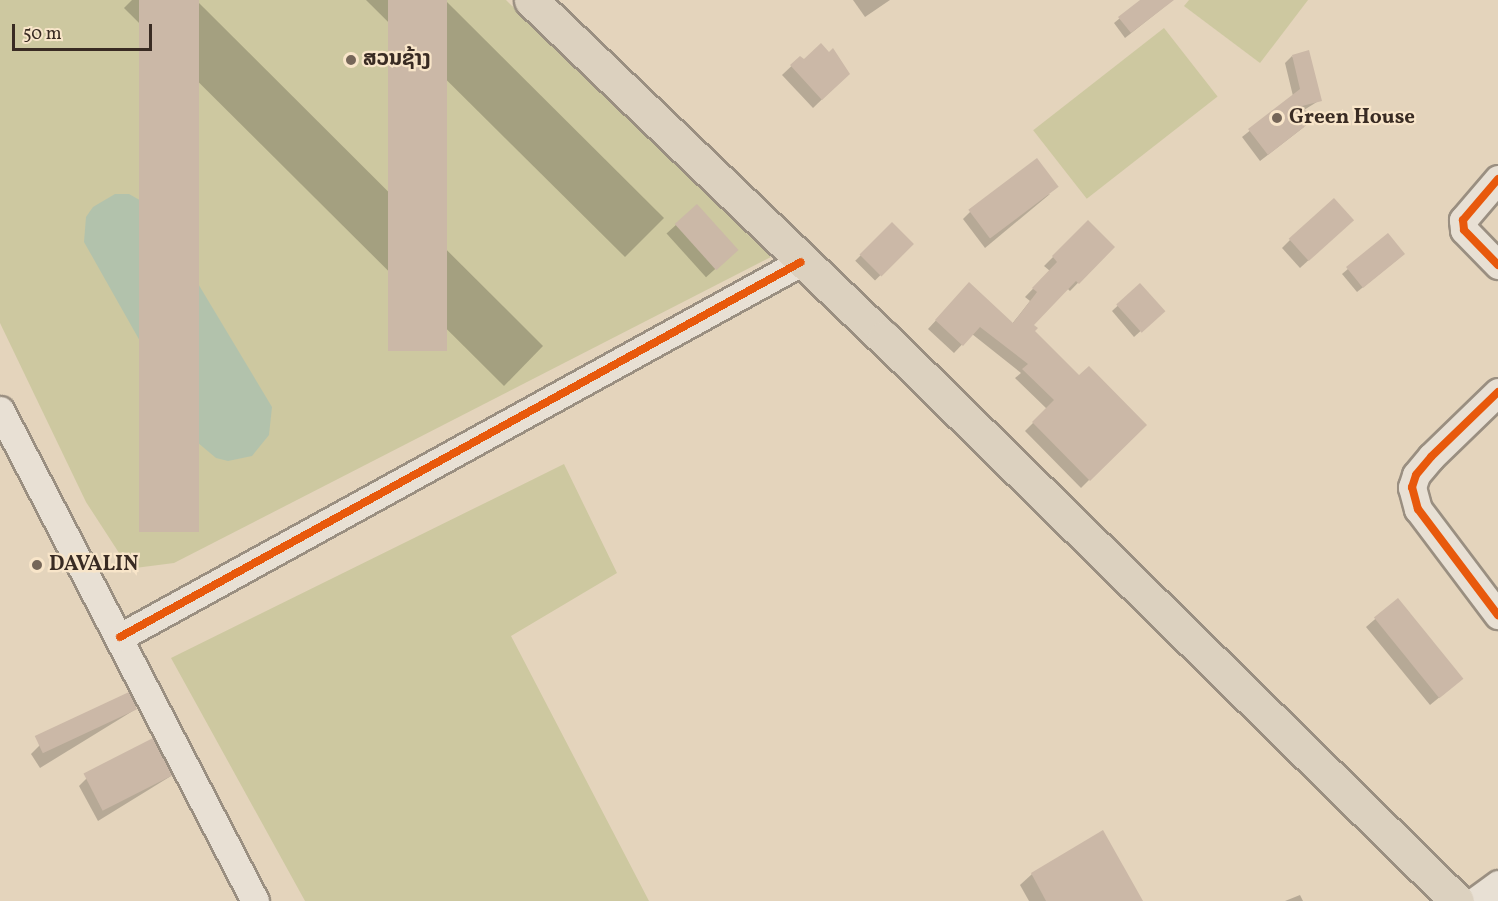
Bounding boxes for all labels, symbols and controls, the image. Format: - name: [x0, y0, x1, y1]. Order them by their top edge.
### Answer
- scale bar: [15, 12, 154, 50]
- text: 50 m: [23, 22, 62, 47]
- place label: ສວນຊ້າງ: [363, 47, 430, 73]
- marker: ສວນຊ້າງ: [344, 53, 358, 67]
- place label: Green House: [1289, 105, 1415, 131]
- marker: Green House: [1270, 111, 1284, 125]
- place label: DAVALIN: [49, 552, 138, 578]
- marker: DAVALIN: [30, 558, 44, 572]

